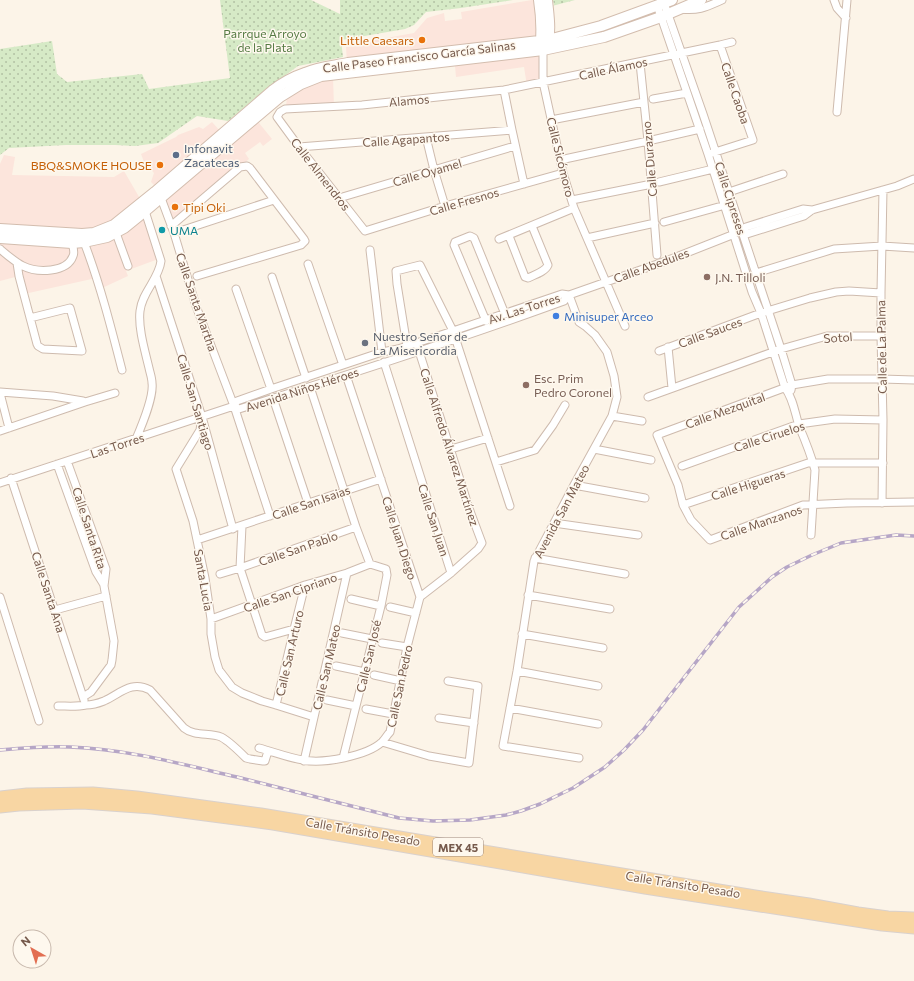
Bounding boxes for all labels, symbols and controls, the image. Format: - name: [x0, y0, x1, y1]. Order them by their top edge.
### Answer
- park label: Parrque Arroyo de la Plata: [223, 26, 307, 54]
- place label: Little Caesars: [340, 33, 414, 47]
- marker: Little Caesars: [417, 35, 427, 45]
- street label: Calle Paseo Francisco García Salinas: [322, 37, 516, 75]
- street label: Calle Álamos: [577, 54, 649, 82]
- street label: Calle Caoba: [719, 60, 753, 126]
- street label: Alamos: [388, 91, 430, 109]
- street label: Calle Sicómoro: [544, 116, 578, 198]
- street label: Calle Durazno: [639, 121, 659, 197]
- street label: Calle Agapantos: [362, 129, 450, 149]
- street label: Calle Almendros: [288, 135, 354, 213]
- place label: Infonavit Zacatecas: [184, 141, 239, 169]
- marker: Infonavit Zacatecas: [171, 150, 181, 160]
- street label: Calle Oyamel: [391, 155, 463, 189]
- place label: BBQ&SMOKE HOUSE: [31, 158, 152, 172]
- marker: BBQ&SMOKE HOUSE: [155, 160, 165, 170]
- street label: Calle Cipreses: [713, 160, 749, 236]
- street label: Calle Fresnos: [428, 184, 500, 218]
- place label: Tipi Oki: [183, 200, 226, 214]
- marker: Tipi Oki: [170, 202, 180, 212]
- place label: UMA: [170, 223, 198, 237]
- marker: UMA: [157, 225, 167, 235]
- street label: Calle Abedules: [611, 245, 691, 285]
- street label: Calle Santa Martha: [174, 251, 220, 353]
- place label: J.N. Tilloli: [715, 270, 766, 285]
- marker: J.N. Tilloli: [702, 272, 712, 282]
- street label: Av. Las Torres: [486, 290, 562, 326]
- street label: Calle de La Palma: [873, 300, 889, 394]
- place label: Minisuper Arceo: [564, 309, 654, 323]
- marker: Minisuper Arceo: [551, 311, 561, 321]
- street label: Calle Sauces: [676, 314, 744, 350]
- place label: Nuestro Señor de La Misericordia: [373, 329, 467, 357]
- street label: Sotol: [823, 329, 853, 345]
- marker: Nuestro Señor de La Misericordia: [360, 338, 370, 348]
- street label: Calle San Santiago: [175, 352, 217, 452]
- street label: Avenida Niños Héroes: [244, 364, 360, 414]
- street label: Calle Alfredo Álvarez Martínez: [418, 366, 482, 528]
- place label: Esc. Prim Pedro Coronel: [534, 371, 612, 399]
- marker: Esc. Prim Pedro Coronel: [521, 380, 531, 390]
- street label: Calle Mezquital: [683, 389, 767, 431]
- street label: Calle Ciruelos: [732, 418, 806, 454]
- street label: Las Torres: [88, 430, 146, 460]
- street label: Avenida San Mateo: [530, 462, 592, 560]
- street label: Calle Higueras: [709, 465, 787, 503]
- street label: Calle San Isaias: [270, 482, 352, 522]
- street label: Calle San Juan: [415, 482, 452, 558]
- street label: Calle Santa Rita: [70, 485, 110, 571]
- street label: Calle Juan Diego: [379, 495, 420, 582]
- street label: Calle Manzanos: [718, 501, 804, 543]
- street label: Calle San Pablo: [257, 528, 339, 568]
- street label: Santa Lucia: [192, 548, 216, 612]
- street label: Calle Santa Ana: [29, 550, 69, 634]
- street label: Calle San Cipriano: [241, 569, 339, 615]
- street label: Calle San Arturo: [272, 608, 306, 698]
- street label: Calle San José: [353, 618, 384, 694]
- street label: Calle San Mateo: [309, 623, 343, 711]
- street label: Calle San Pedro: [383, 643, 415, 729]
- street label: Calle Tránsito Pesado: [305, 814, 421, 848]
- road number: MEX 45: [433, 838, 483, 856]
- street label: Calle Tránsito Pesado: [625, 868, 741, 900]
- north arrow: [12, 929, 52, 969]
- text: N: [18, 933, 33, 948]

